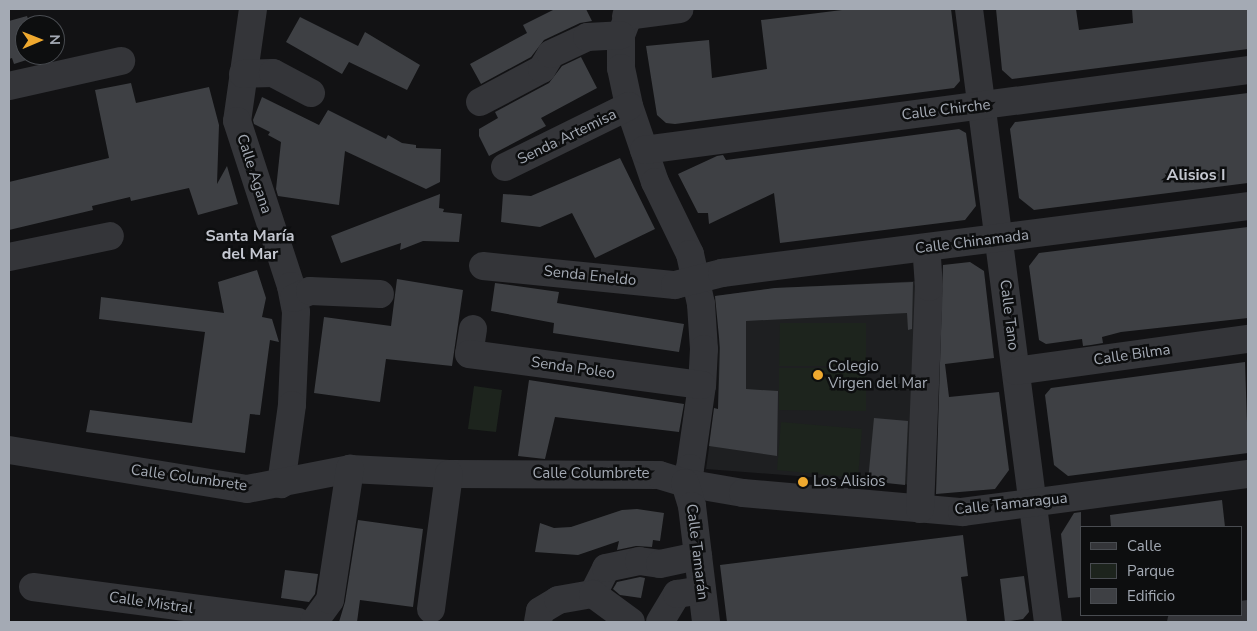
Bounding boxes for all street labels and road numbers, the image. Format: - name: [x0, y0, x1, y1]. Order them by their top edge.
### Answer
- street label: Calle Chirche: [901, 96, 991, 124]
- street label: Senda Artemisa: [515, 105, 619, 169]
- street label: Calle Agana: [233, 132, 275, 216]
- street label: Calle Chinamada: [914, 226, 1030, 258]
- street label: Senda Eneldo: [543, 262, 637, 290]
- street label: Calle Tano: [996, 279, 1022, 351]
- street label: Calle Bilma: [1092, 341, 1172, 369]
- street label: Senda Poleo: [530, 353, 616, 383]
- street label: Calle Columbrete: [130, 461, 248, 495]
- street label: Calle Columbrete: [532, 465, 650, 483]
- street label: Calle Tamaragua: [954, 489, 1068, 519]
- street label: Calle Tamarán: [682, 503, 712, 601]
- street label: Calle Mistral: [108, 588, 194, 618]

